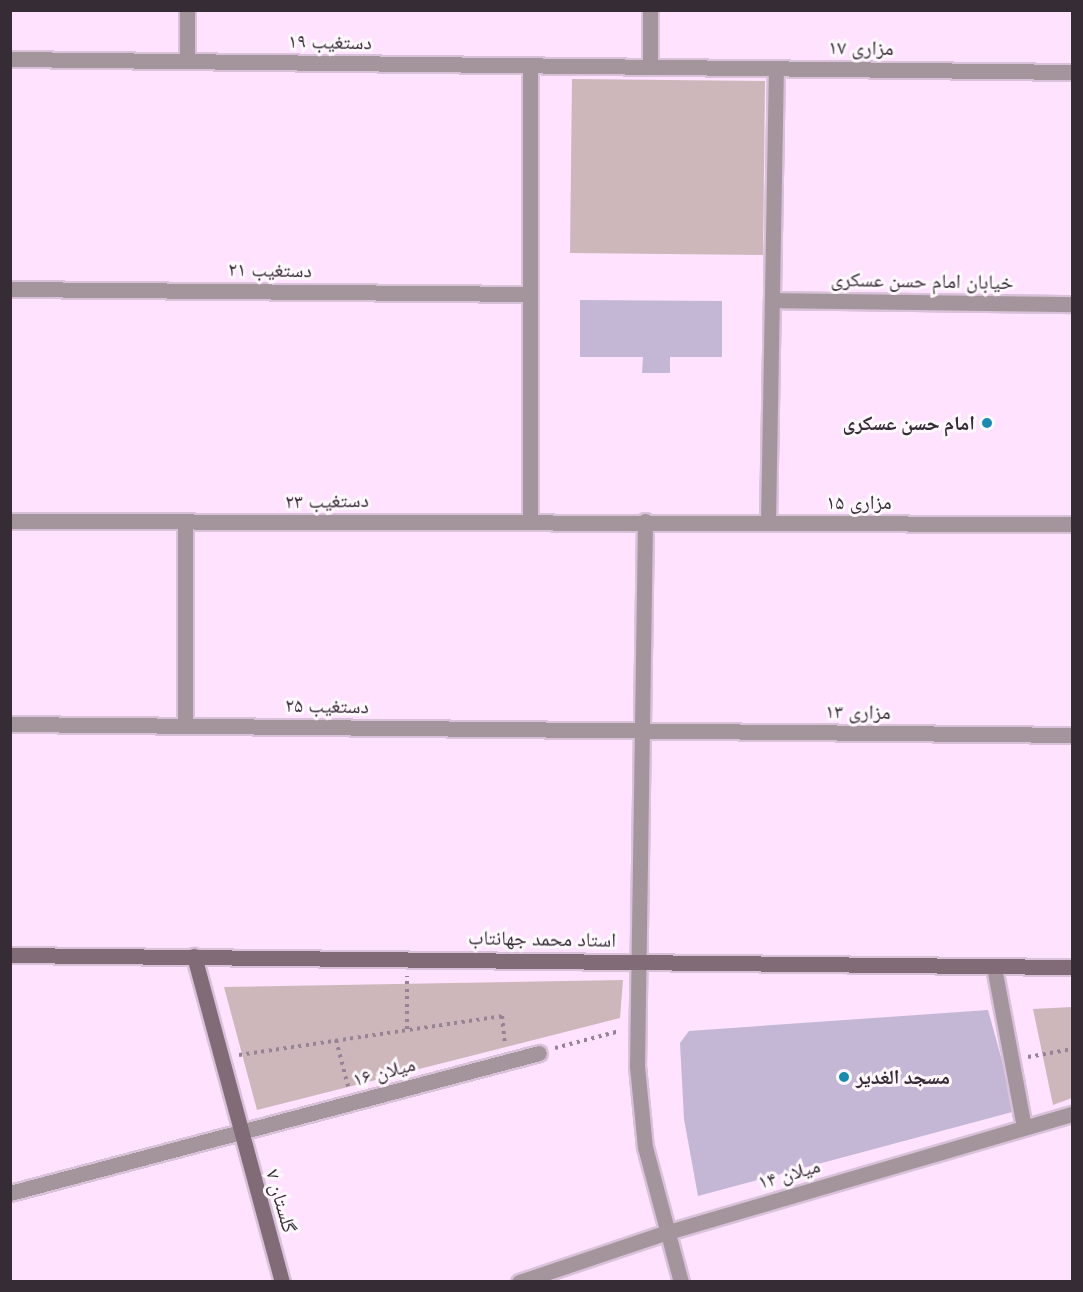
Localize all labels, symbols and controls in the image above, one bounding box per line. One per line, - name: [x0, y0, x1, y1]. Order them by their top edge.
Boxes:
- street label: دستغیب ۱۹: [288, 29, 372, 55]
- street label: مزاری ۱۷: [828, 35, 894, 61]
- street label: دستغیب ۲۱: [228, 257, 312, 283]
- street label: خیابان امام حسن عسکری: [830, 267, 1014, 295]
- place label: امام حسن عسکری: [842, 411, 975, 435]
- marker: امام حسن عسکری: [980, 416, 994, 430]
- street label: دستغیب ۲۳: [285, 488, 369, 514]
- street label: مزاری ۱۵: [826, 490, 892, 514]
- street label: دستغیب ۲۵: [285, 693, 369, 719]
- street label: مزاری ۱۳: [825, 699, 891, 725]
- street label: استاد محمد جهانتاب: [468, 926, 616, 952]
- street label: میلان ۱۶: [350, 1052, 418, 1092]
- place label: مسجد الغدیر: [856, 1065, 950, 1089]
- marker: مسجد الغدیر: [837, 1070, 851, 1084]
- street label: میلان ۱۴: [755, 1154, 823, 1194]
- street label: گلستان ۷: [261, 1167, 301, 1235]

